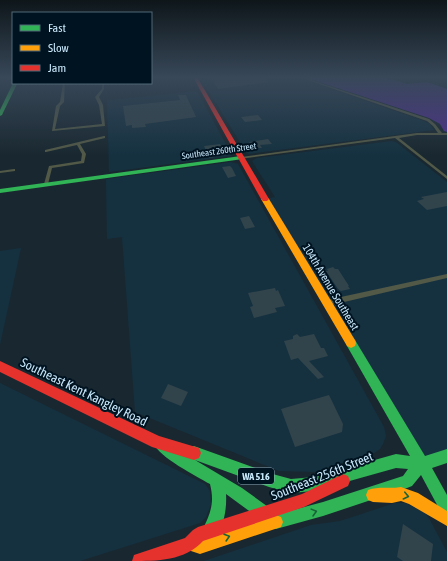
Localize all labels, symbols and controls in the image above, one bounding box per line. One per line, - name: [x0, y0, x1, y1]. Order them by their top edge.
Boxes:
- legend: [12, 12, 152, 84]
- text: Fast: [48, 21, 66, 35]
- text: Slow: [48, 41, 69, 55]
- text: Jam: [48, 61, 66, 75]
- street label: Southeast 260th Street: [181, 141, 257, 161]
- street label: 104th Avenue Southeast: [301, 242, 361, 332]
- street label: Southeast Kent Kangley Road: [18, 355, 150, 429]
- street label: Southeast 256th Street: [269, 449, 375, 503]
- road number: WA 516: [238, 468, 274, 484]
- one-way arrow: [402, 491, 409, 500]
- one-way arrow: [310, 508, 317, 517]
- one-way arrow: [224, 534, 231, 542]

